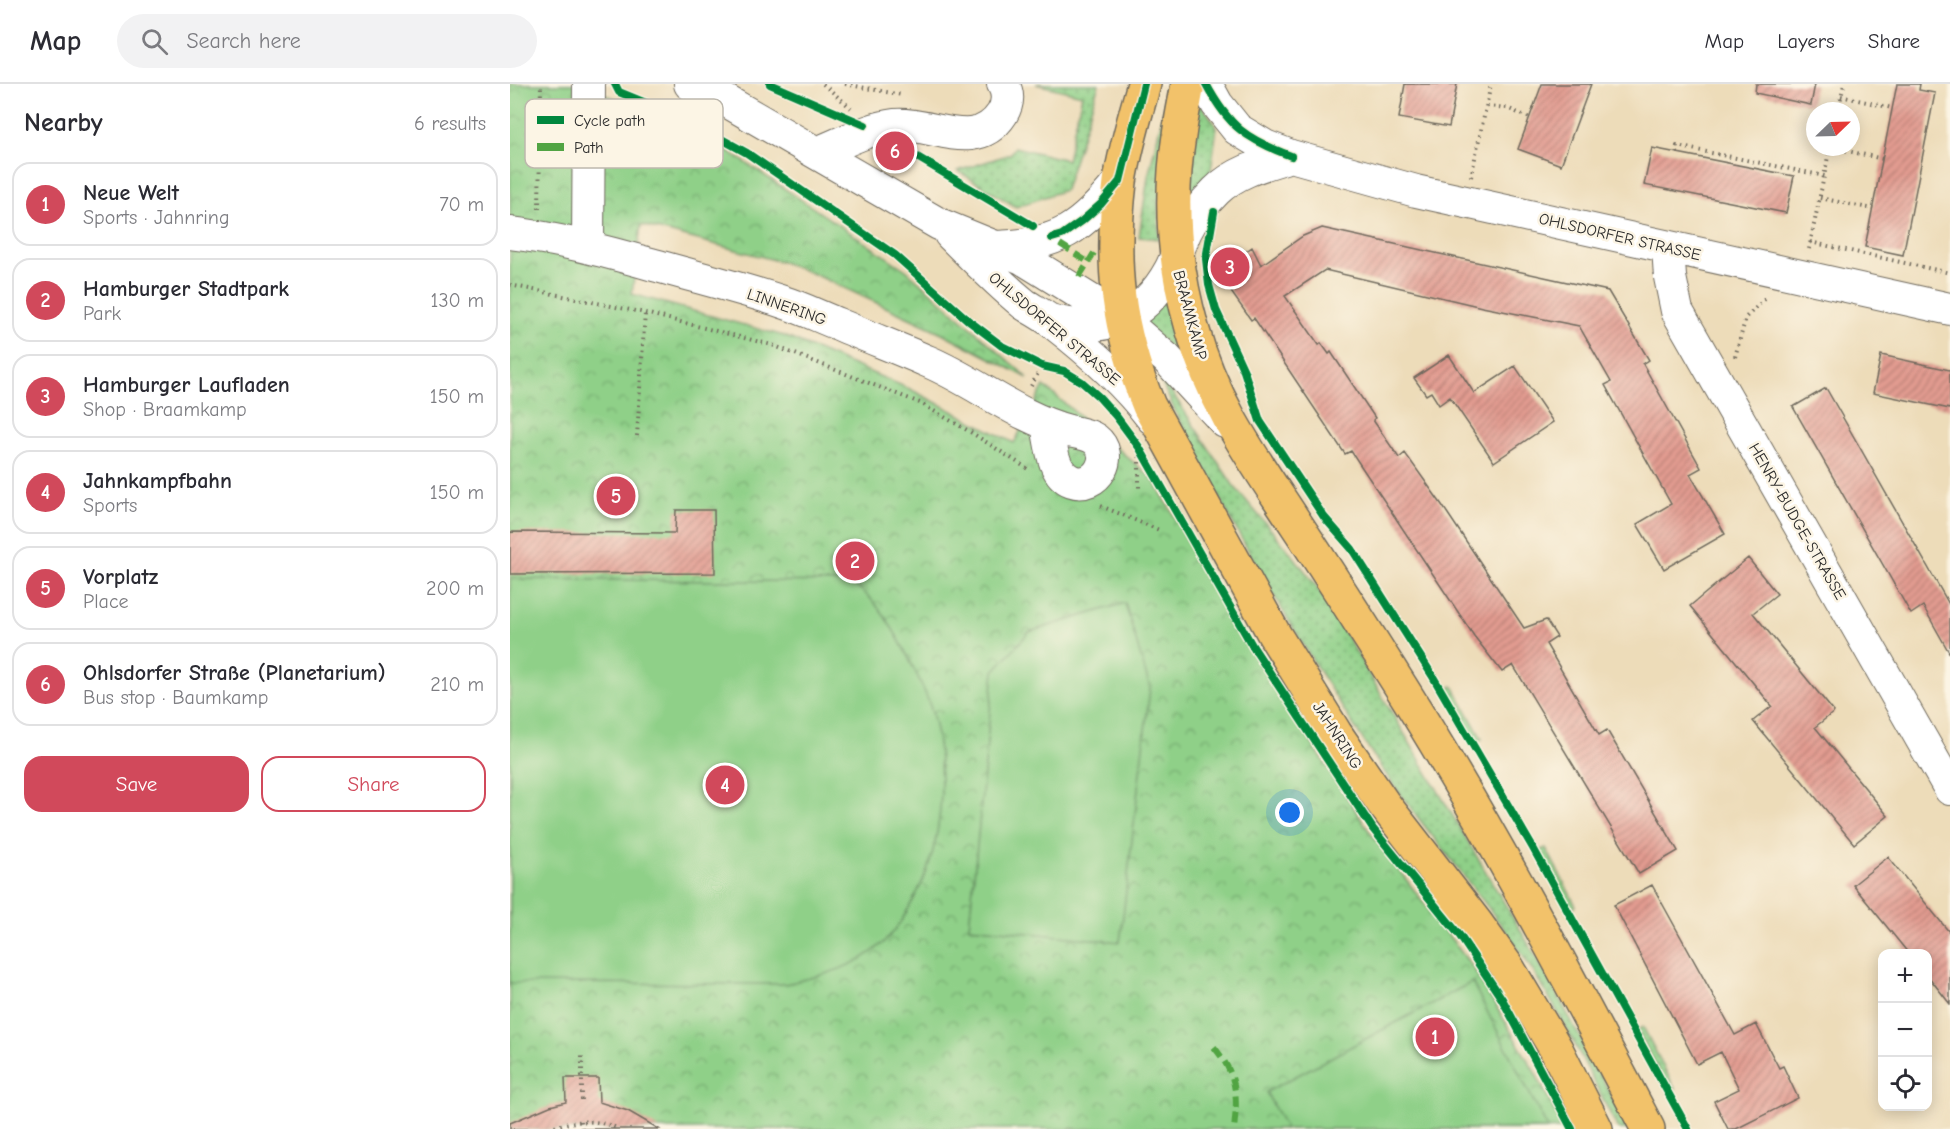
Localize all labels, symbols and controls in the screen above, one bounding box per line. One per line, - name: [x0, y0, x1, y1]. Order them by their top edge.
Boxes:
- search box: [117, 14, 537, 68]
- text: Map: [30, 25, 81, 57]
- icon: search: [138, 25, 171, 58]
- text: Search here: [186, 28, 301, 54]
- text: Map: [1705, 29, 1744, 53]
- text: Layers: [1777, 29, 1835, 53]
- text: Share: [1868, 29, 1920, 53]
- legend: [525, 99, 723, 168]
- north arrow: [1806, 102, 1860, 156]
- text: Nearby: [24, 108, 103, 138]
- text: 6 results: [414, 112, 486, 135]
- text: Cycle path: [574, 112, 645, 130]
- pin: 6: [876, 128, 914, 174]
- text: Path: [574, 139, 604, 157]
- text: Neue Welt: [83, 180, 179, 206]
- text: 1: [42, 193, 49, 216]
- text: 70 m: [439, 193, 484, 216]
- text: Sports · Jahnring: [83, 206, 229, 229]
- street label: OHLSDORFER STRASSE: [1537, 210, 1703, 264]
- pin: 3: [1210, 244, 1250, 290]
- street label: BRAAMKAMP: [1169, 268, 1211, 362]
- street label: OHLSDORFER STRASSE: [985, 269, 1124, 389]
- text: Hamburger Stadtpark: [83, 276, 289, 302]
- street label: LINNERING: [745, 285, 829, 329]
- text: 2: [41, 289, 50, 312]
- text: 130 m: [431, 289, 484, 312]
- text: Park: [83, 302, 121, 325]
- text: Hamburger Laufladen: [83, 372, 290, 398]
- text: 3: [41, 385, 50, 408]
- text: 150 m: [430, 385, 484, 408]
- text: Shop · Braamkamp: [83, 398, 247, 421]
- street label: HENRY-BUDGE-STRASSE: [1745, 440, 1850, 603]
- text: Jahnkampfbahn: [83, 468, 232, 494]
- pin: 5: [596, 474, 636, 518]
- text: 4: [41, 481, 50, 504]
- text: 150 m: [430, 481, 484, 504]
- text: Sports: [83, 494, 137, 517]
- pin: 2: [836, 538, 874, 584]
- text: Vorplatz: [83, 564, 158, 590]
- text: 5: [40, 577, 51, 600]
- text: 200 m: [426, 577, 484, 600]
- text: Place: [83, 590, 129, 613]
- text: Ohlsdorfer Straße (Planetarium): [83, 660, 386, 686]
- text: 6: [40, 673, 51, 696]
- text: 210 m: [430, 673, 484, 696]
- text: Bus stop · Baumkamp: [83, 686, 268, 709]
- street label: JAHNRING: [1309, 699, 1366, 773]
- button: Save: [24, 756, 249, 812]
- button: Share: [261, 756, 486, 812]
- pin: 4: [706, 762, 744, 808]
- your location: [1275, 798, 1304, 827]
- map controls: [1878, 949, 1932, 1111]
- button: +: [1878, 949, 1932, 1003]
- button: −: [1878, 1003, 1932, 1057]
- pin: 1: [1416, 1014, 1454, 1060]
- button: locate: [1878, 1057, 1932, 1111]

